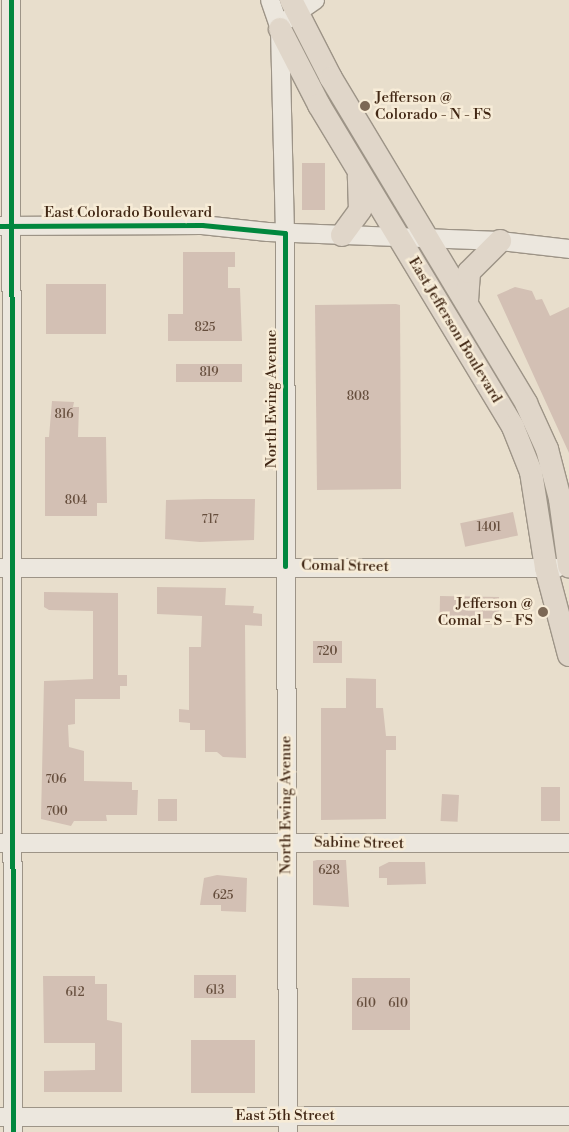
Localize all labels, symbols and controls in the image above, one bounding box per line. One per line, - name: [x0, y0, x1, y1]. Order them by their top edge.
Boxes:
- place label: Jefferson @ Colorado - N - FS: [375, 88, 491, 123]
- marker: Jefferson @ Colorado - N - FS: [359, 100, 371, 112]
- street label: East Colorado Boulevard: [44, 204, 212, 222]
- street label: East Jefferson Boulevard: [404, 254, 506, 406]
- house number: 825: [195, 321, 215, 335]
- street label: North Ewing Avenue: [263, 330, 281, 468]
- house number: 819: [199, 366, 219, 380]
- house number: 808: [347, 390, 369, 404]
- house number: 816: [54, 408, 74, 422]
- house number: 804: [65, 494, 87, 508]
- house number: 717: [201, 513, 219, 527]
- house number: 1401: [477, 521, 501, 535]
- street label: Comal Street: [301, 556, 389, 576]
- place label: Jefferson @ Comal - S - FS: [438, 594, 533, 629]
- marker: Jefferson @ Comal - S - FS: [537, 606, 549, 618]
- house number: 720: [317, 645, 337, 659]
- street label: North Ewing Avenue: [277, 736, 295, 874]
- house number: 706: [46, 773, 66, 787]
- house number: 700: [46, 805, 68, 819]
- street label: Sabine Street: [314, 833, 404, 853]
- house number: 628: [318, 864, 340, 878]
- house number: 625: [213, 889, 233, 903]
- house number: 613: [206, 984, 224, 998]
- house number: 612: [65, 986, 85, 1000]
- house number: 610: [356, 997, 376, 1011]
- house number: 610: [388, 997, 408, 1011]
- street label: East 5th Street: [235, 1107, 335, 1125]

